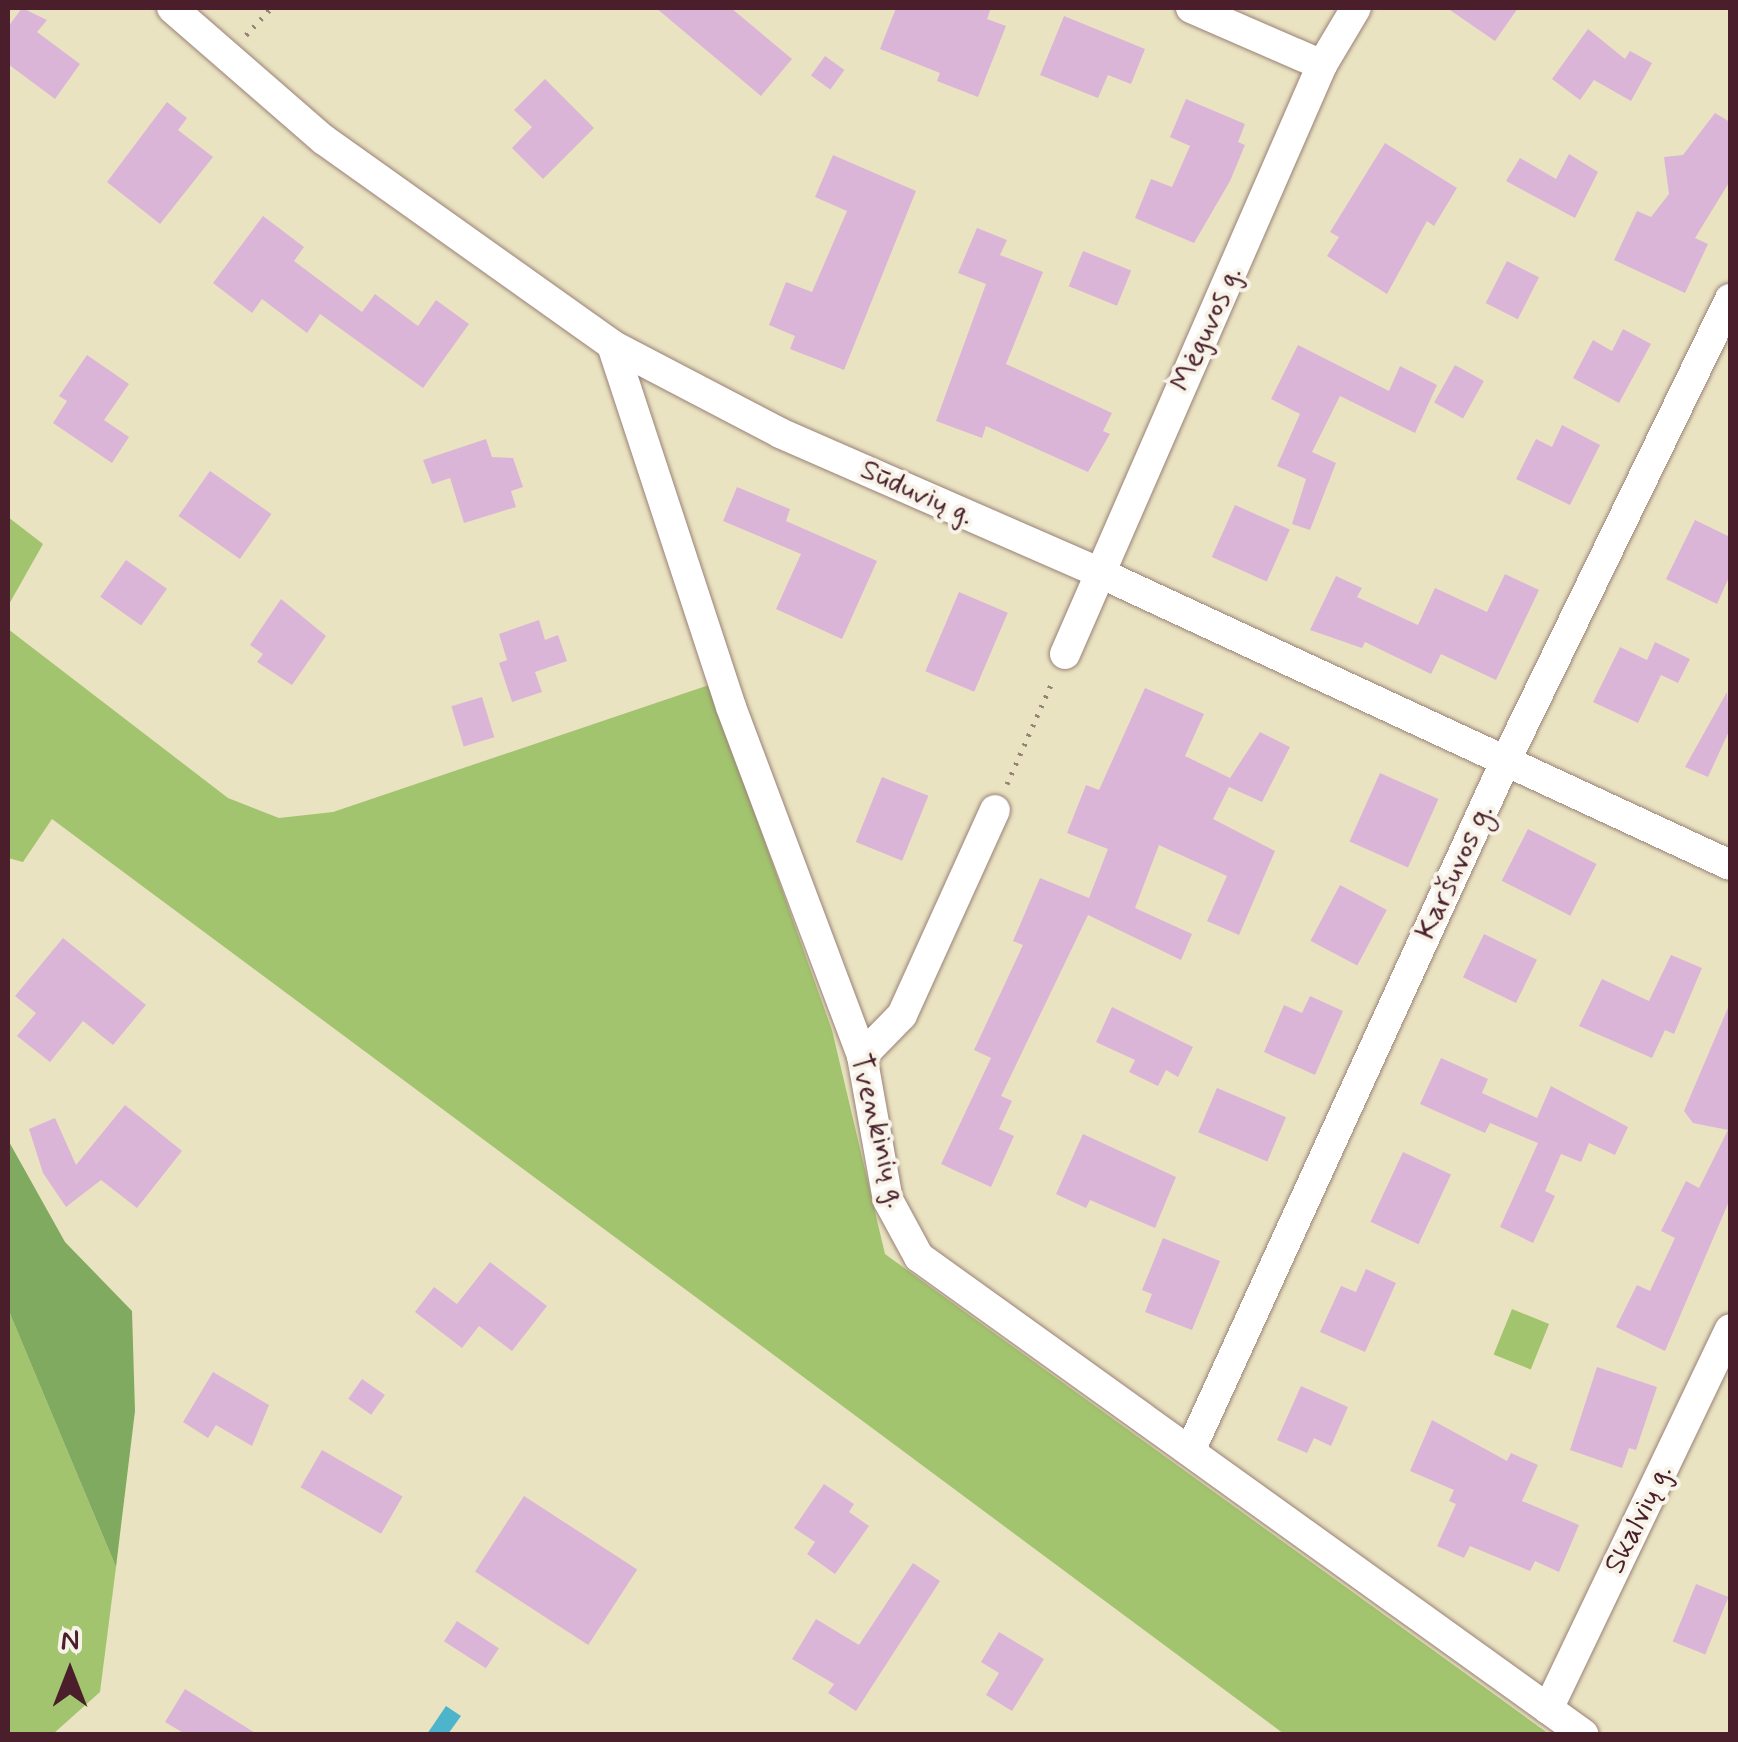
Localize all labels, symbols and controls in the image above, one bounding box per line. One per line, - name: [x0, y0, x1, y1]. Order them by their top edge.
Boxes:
- street label: Mėguvos g.: [1163, 261, 1251, 397]
- street label: Sūduvių g.: [855, 452, 979, 534]
- street label: Karšuvos g.: [1408, 800, 1502, 944]
- street label: Tvenkinių g.: [841, 1050, 915, 1212]
- street label: Skalvių g.: [1597, 1458, 1681, 1580]
- north arrow: [20, 1622, 120, 1722]
- text: N: [61, 1623, 79, 1660]

